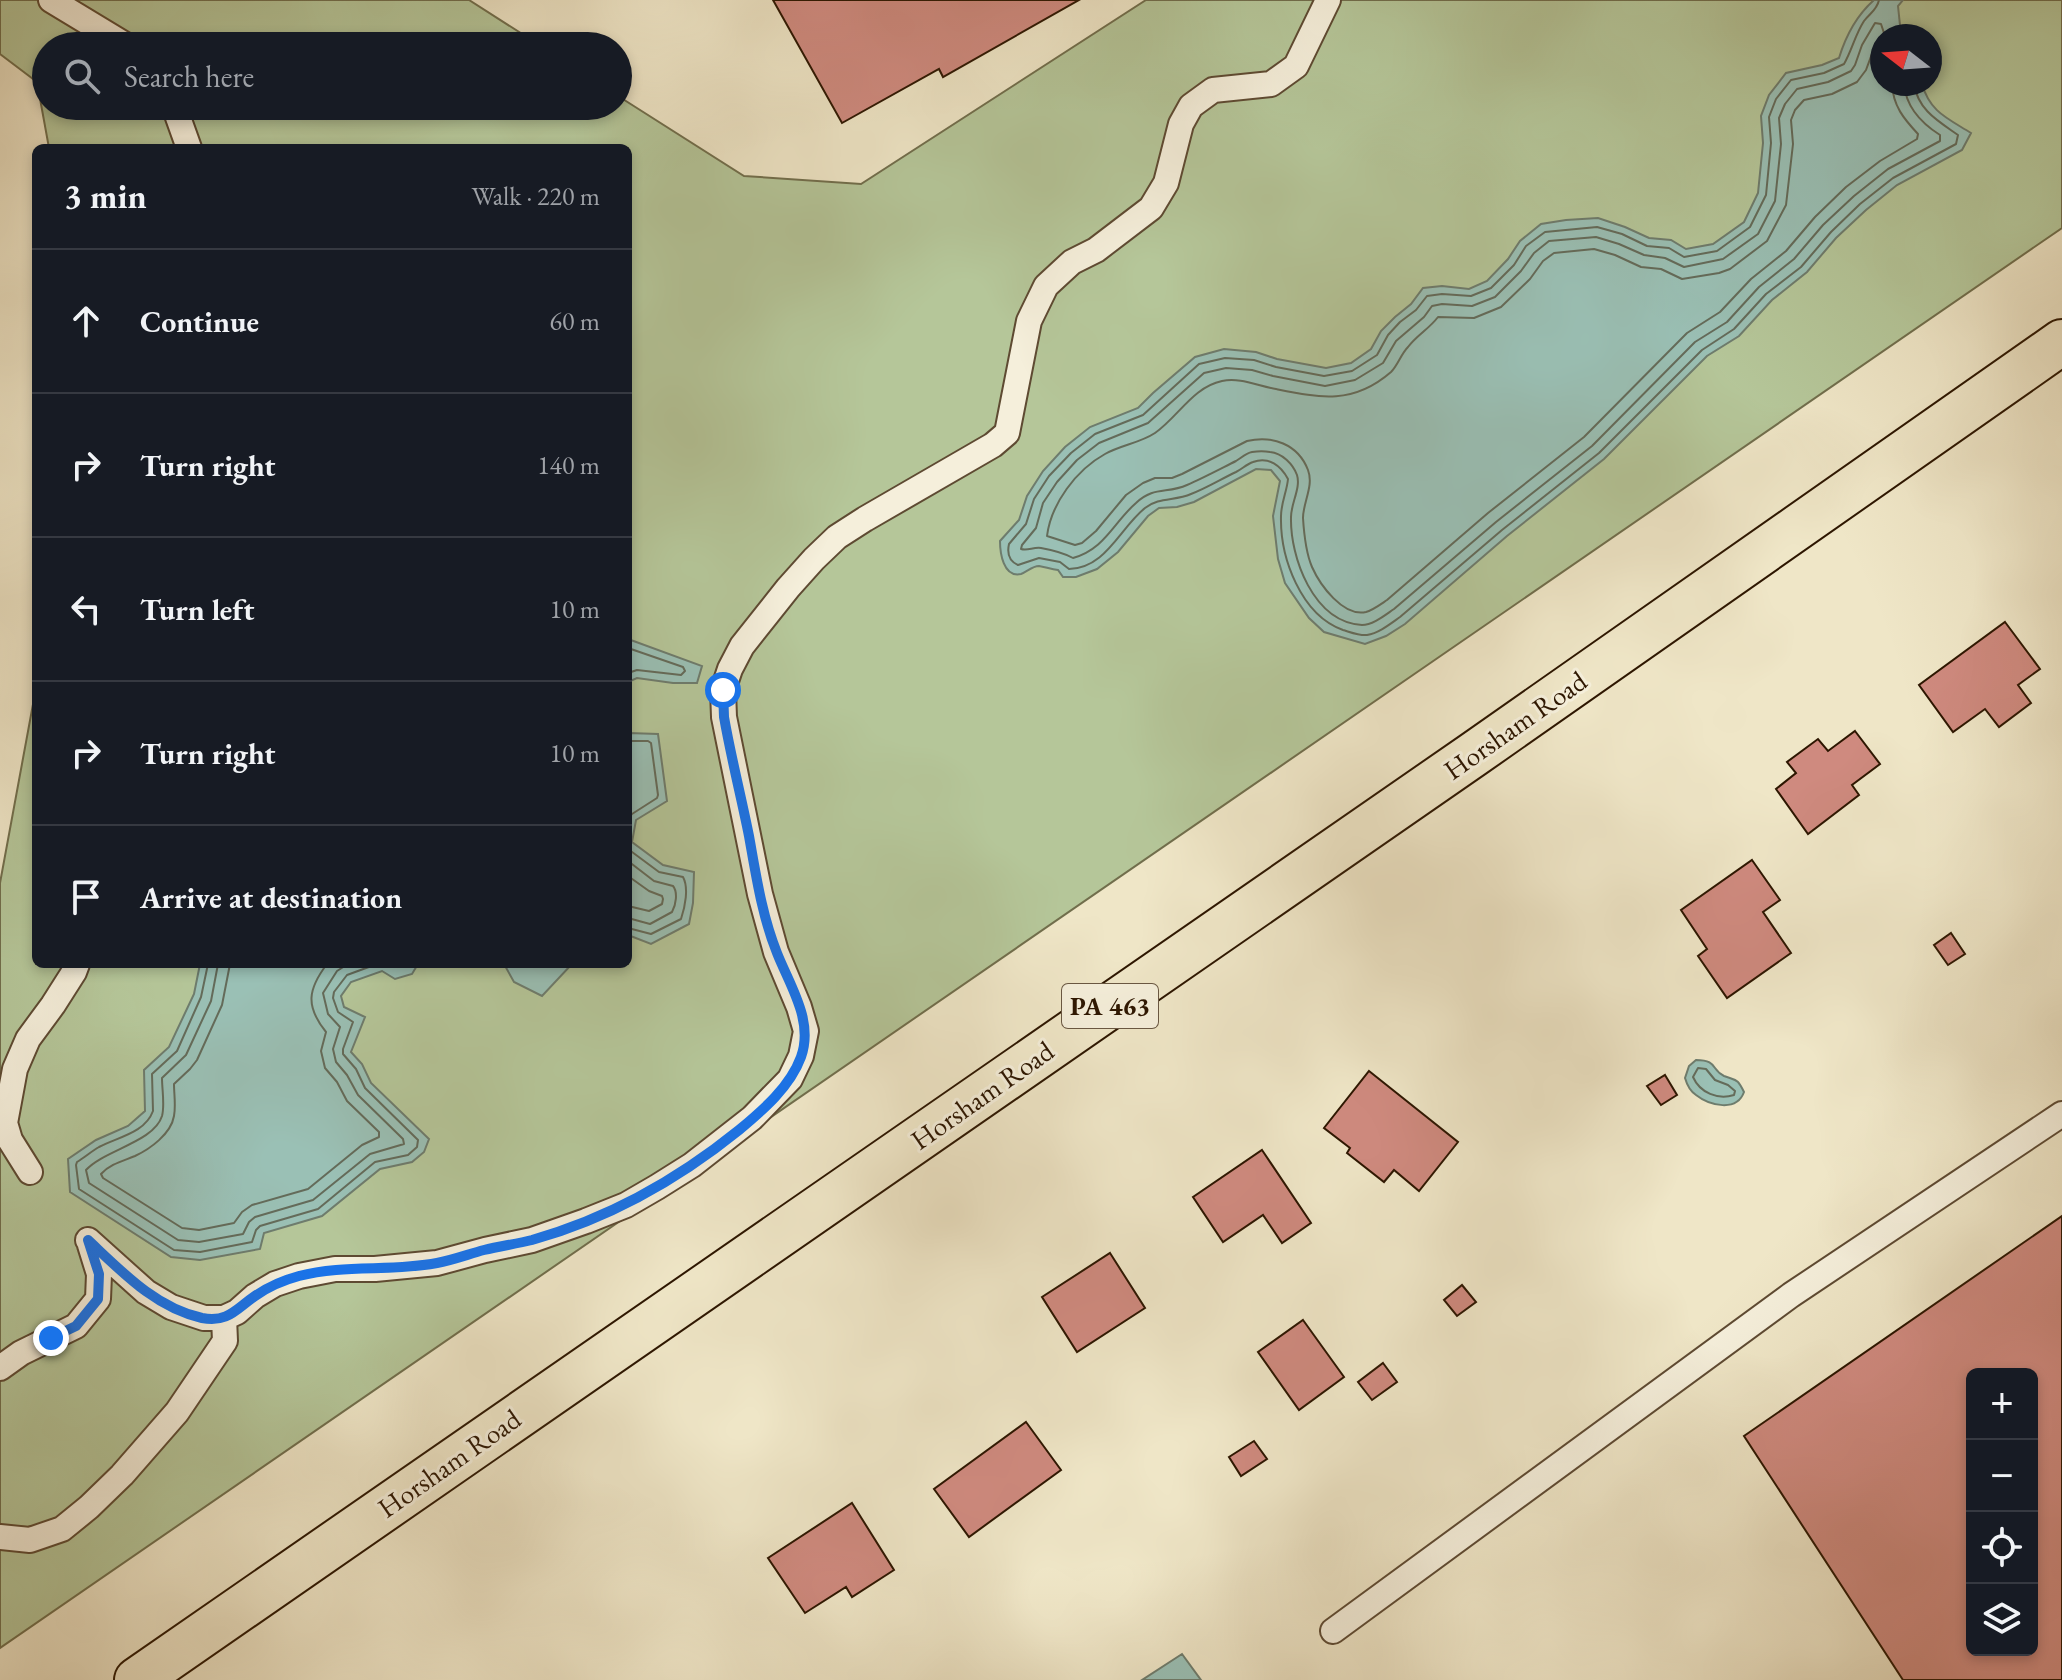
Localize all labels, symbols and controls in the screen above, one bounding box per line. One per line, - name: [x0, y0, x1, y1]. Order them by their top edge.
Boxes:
- north arrow: [1870, 24, 1942, 96]
- search box: [32, 32, 632, 120]
- icon: search: [60, 54, 104, 98]
- text: Search here: [124, 57, 254, 96]
- text: 3 min: [64, 174, 147, 218]
- text: Walk · 220 m: [472, 179, 600, 213]
- icon: ahead: [64, 299, 108, 343]
- text: Continue: [140, 302, 259, 341]
- text: 60 m: [550, 304, 600, 338]
- icon: right: [64, 443, 108, 487]
- text: Turn right: [140, 446, 276, 485]
- text: 140 m: [537, 448, 600, 482]
- icon: left: [64, 587, 108, 631]
- text: Turn left: [140, 590, 254, 629]
- text: 10 m: [550, 592, 600, 626]
- street label: Horsham Road: [1436, 662, 1594, 788]
- route start: [705, 672, 741, 708]
- icon: right: [64, 731, 108, 775]
- text: Turn right: [140, 734, 276, 773]
- text: 10 m: [550, 736, 600, 770]
- icon: arrive: [64, 875, 108, 919]
- text: Arrive at destination: [140, 878, 402, 917]
- road number: PA 463: [1062, 984, 1158, 1028]
- street label: Horsham Road: [903, 1032, 1061, 1158]
- route end: [33, 1320, 69, 1356]
- map controls: [1966, 1368, 2038, 1656]
- button: +: [1966, 1368, 2038, 1440]
- street label: Horsham Road: [370, 1400, 528, 1526]
- button: −: [1966, 1440, 2038, 1512]
- button: locate: [1966, 1512, 2038, 1584]
- button: layers: [1966, 1584, 2038, 1656]

